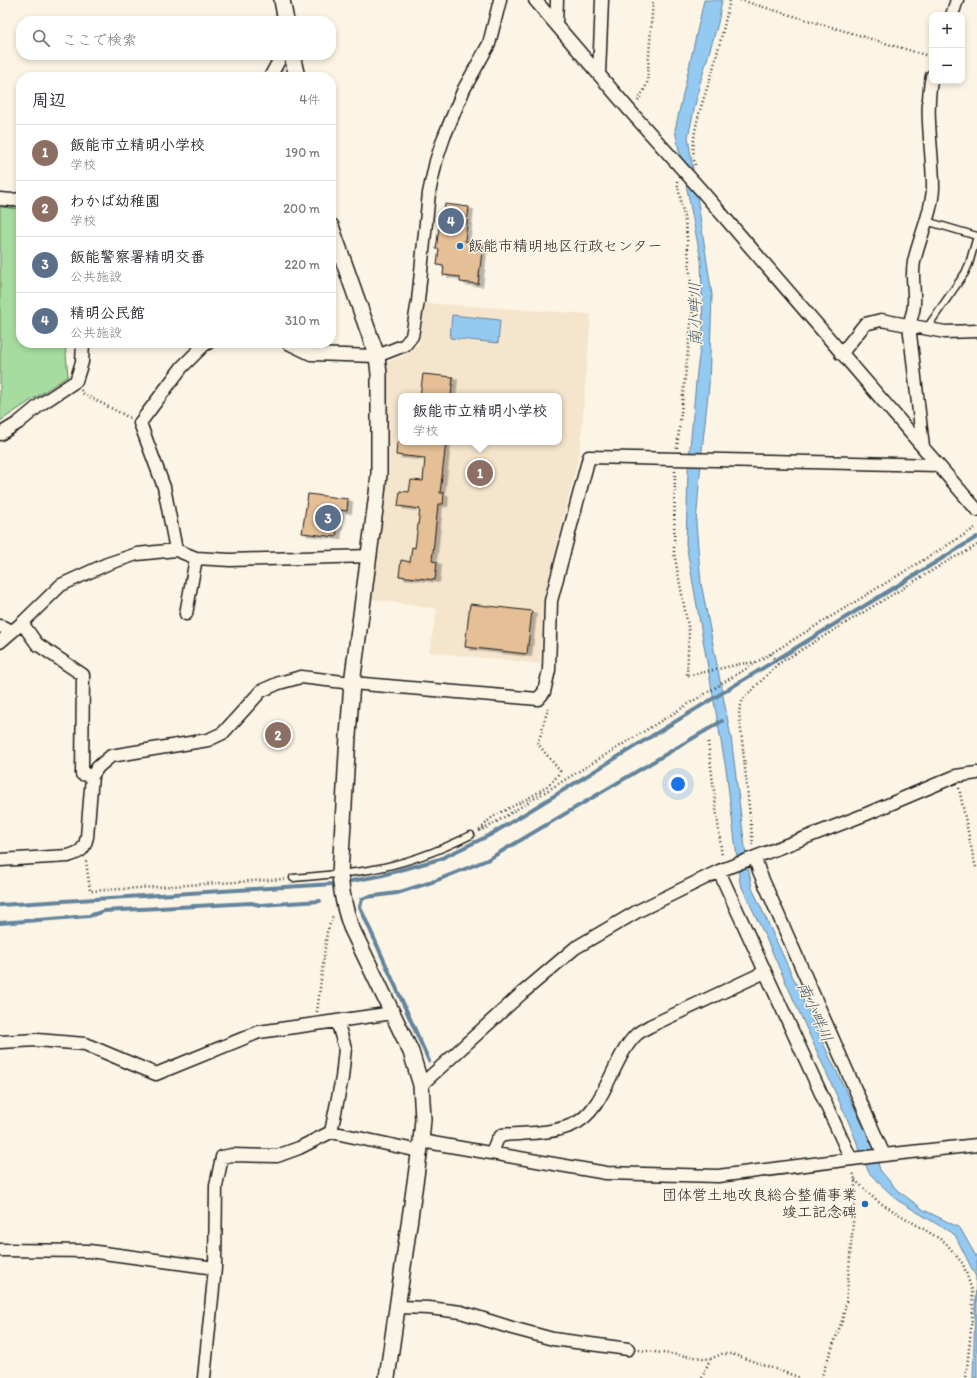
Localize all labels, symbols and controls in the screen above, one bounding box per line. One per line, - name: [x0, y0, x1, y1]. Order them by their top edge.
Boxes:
- map controls: [929, 12, 965, 84]
- button: +: [929, 12, 965, 48]
- search box: [16, 16, 336, 60]
- icon: search: [30, 27, 52, 49]
- text: ここで検索: [62, 31, 137, 49]
- button: −: [929, 48, 965, 84]
- text: 周辺: [32, 90, 66, 110]
- text: 4件: [299, 92, 320, 107]
- text: 飯能市立精明小学校: [70, 136, 205, 154]
- text: 1: [42, 145, 48, 160]
- text: 190 m: [285, 145, 320, 160]
- text: 学校: [70, 157, 96, 172]
- text: わかば幼稚園: [70, 192, 160, 210]
- text: 2: [42, 201, 48, 216]
- text: 200 m: [283, 201, 320, 216]
- pin: 4: [438, 206, 464, 236]
- text: 学校: [70, 213, 96, 228]
- place label: 飯能市精明地区行政センター: [468, 237, 662, 255]
- marker: 飯能市精明地区行政センター: [455, 241, 465, 251]
- text: 飯能警察署精明交番: [70, 248, 205, 266]
- text: 3: [41, 257, 49, 272]
- text: 220 m: [284, 257, 320, 272]
- text: 公共施設: [70, 269, 122, 284]
- water label: 南小畔川: [685, 282, 705, 346]
- text: 精明公民館: [70, 304, 145, 322]
- text: 4: [41, 313, 49, 328]
- text: 310 m: [285, 313, 320, 328]
- text: 公共施設: [70, 325, 122, 340]
- popup: [398, 393, 562, 445]
- text: 飯能市立精明小学校: [412, 402, 548, 420]
- text: 学校: [412, 423, 439, 438]
- pin: 1: [467, 458, 493, 488]
- pin: 3: [315, 503, 341, 533]
- pin: 2: [265, 720, 291, 750]
- your location: [668, 774, 688, 794]
- water label: 南小畔川: [793, 979, 837, 1045]
- place label: 団体営土地改良総合整備事業 竣工記念碑: [662, 1186, 857, 1221]
- marker: 団体営土地改良総合整備事業 竣工記念碑: [860, 1199, 870, 1209]

